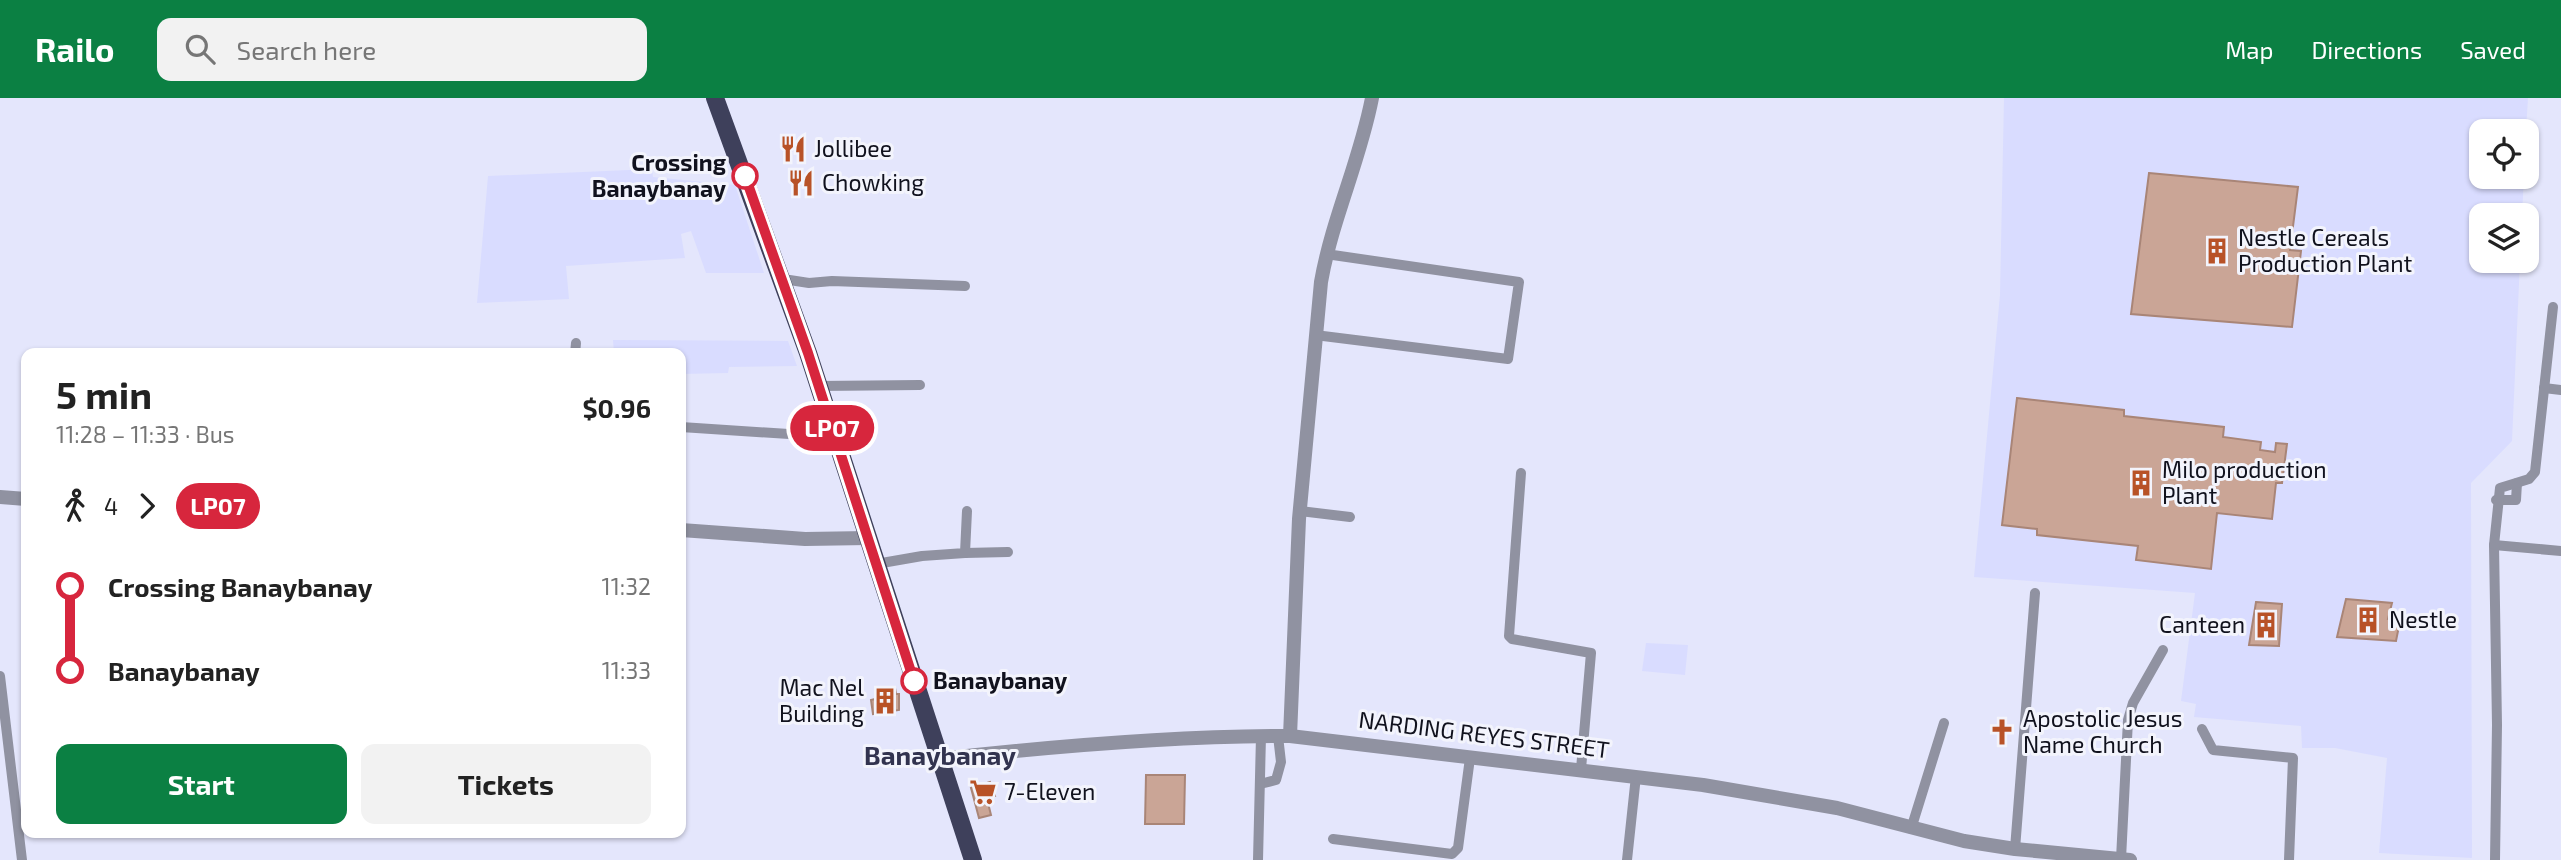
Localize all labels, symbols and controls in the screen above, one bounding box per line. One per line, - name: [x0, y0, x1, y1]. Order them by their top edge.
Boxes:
- search box: [157, 18, 647, 81]
- text: Railo: [35, 29, 115, 69]
- icon: search: [181, 30, 219, 68]
- text: Search here: [237, 34, 376, 65]
- text: Map: [2225, 35, 2273, 64]
- text: Directions: [2311, 35, 2422, 64]
- text: Saved: [2460, 35, 2526, 64]
- map controls: [2469, 119, 2539, 273]
- button: locate: [2469, 119, 2539, 189]
- restaurant icon: Jollibee: [778, 134, 808, 164]
- place label: Jollibee: [814, 134, 892, 162]
- place label: Crossing Banaybanay: [592, 148, 727, 202]
- marker: Crossing Banaybanay: [732, 163, 758, 189]
- restaurant icon: Chowking: [786, 168, 816, 198]
- place label: Chowking: [822, 168, 924, 196]
- button: layers: [2469, 203, 2539, 273]
- place label: Nestle Cereals Production Plant: [2238, 223, 2413, 277]
- building icon: Nestle Cereals Production Plant: [2202, 236, 2232, 266]
- text: 5 min: [56, 371, 152, 417]
- text: $0.96: [582, 392, 651, 423]
- line badge: LP07: [783, 405, 881, 451]
- text: LP07: [804, 413, 860, 442]
- text: 11:28 – 11:33 · Bus: [56, 420, 235, 448]
- place label: Milo production Plant: [2162, 455, 2327, 509]
- building icon: Milo production Plant: [2126, 468, 2156, 498]
- icon: walk: [56, 487, 94, 525]
- icon: forward: [128, 487, 166, 525]
- text: LP07: [190, 491, 246, 520]
- text: 4: [104, 492, 118, 520]
- text: Crossing Banaybanay: [108, 571, 373, 602]
- text: 11:32: [602, 572, 651, 600]
- building icon: Nestle: [2353, 605, 2383, 635]
- place label: Nestle: [2389, 605, 2457, 633]
- place label: Canteen: [2159, 610, 2245, 638]
- building icon: Canteen: [2251, 610, 2281, 640]
- text: Banaybanay: [108, 655, 260, 686]
- text: 11:33: [602, 656, 651, 684]
- place label: Banaybanay: [933, 666, 1067, 694]
- marker: Banaybanay: [901, 668, 927, 694]
- place label: Mac Nel Building: [779, 673, 864, 727]
- building icon: Mac Nel Building: [870, 686, 900, 716]
- place label: Apostolic Jesus Name Church: [2023, 704, 2182, 758]
- street label: NARDING REYES STREET: [1357, 705, 1611, 763]
- church icon: Apostolic Jesus Name Church: [1987, 717, 2017, 747]
- district label: Banaybanay: [864, 739, 1016, 771]
- button: Start: [56, 744, 347, 824]
- button: Tickets: [361, 744, 651, 824]
- supermarket icon: 7-Eleven: [968, 777, 998, 807]
- place label: 7-Eleven: [1004, 777, 1095, 805]

